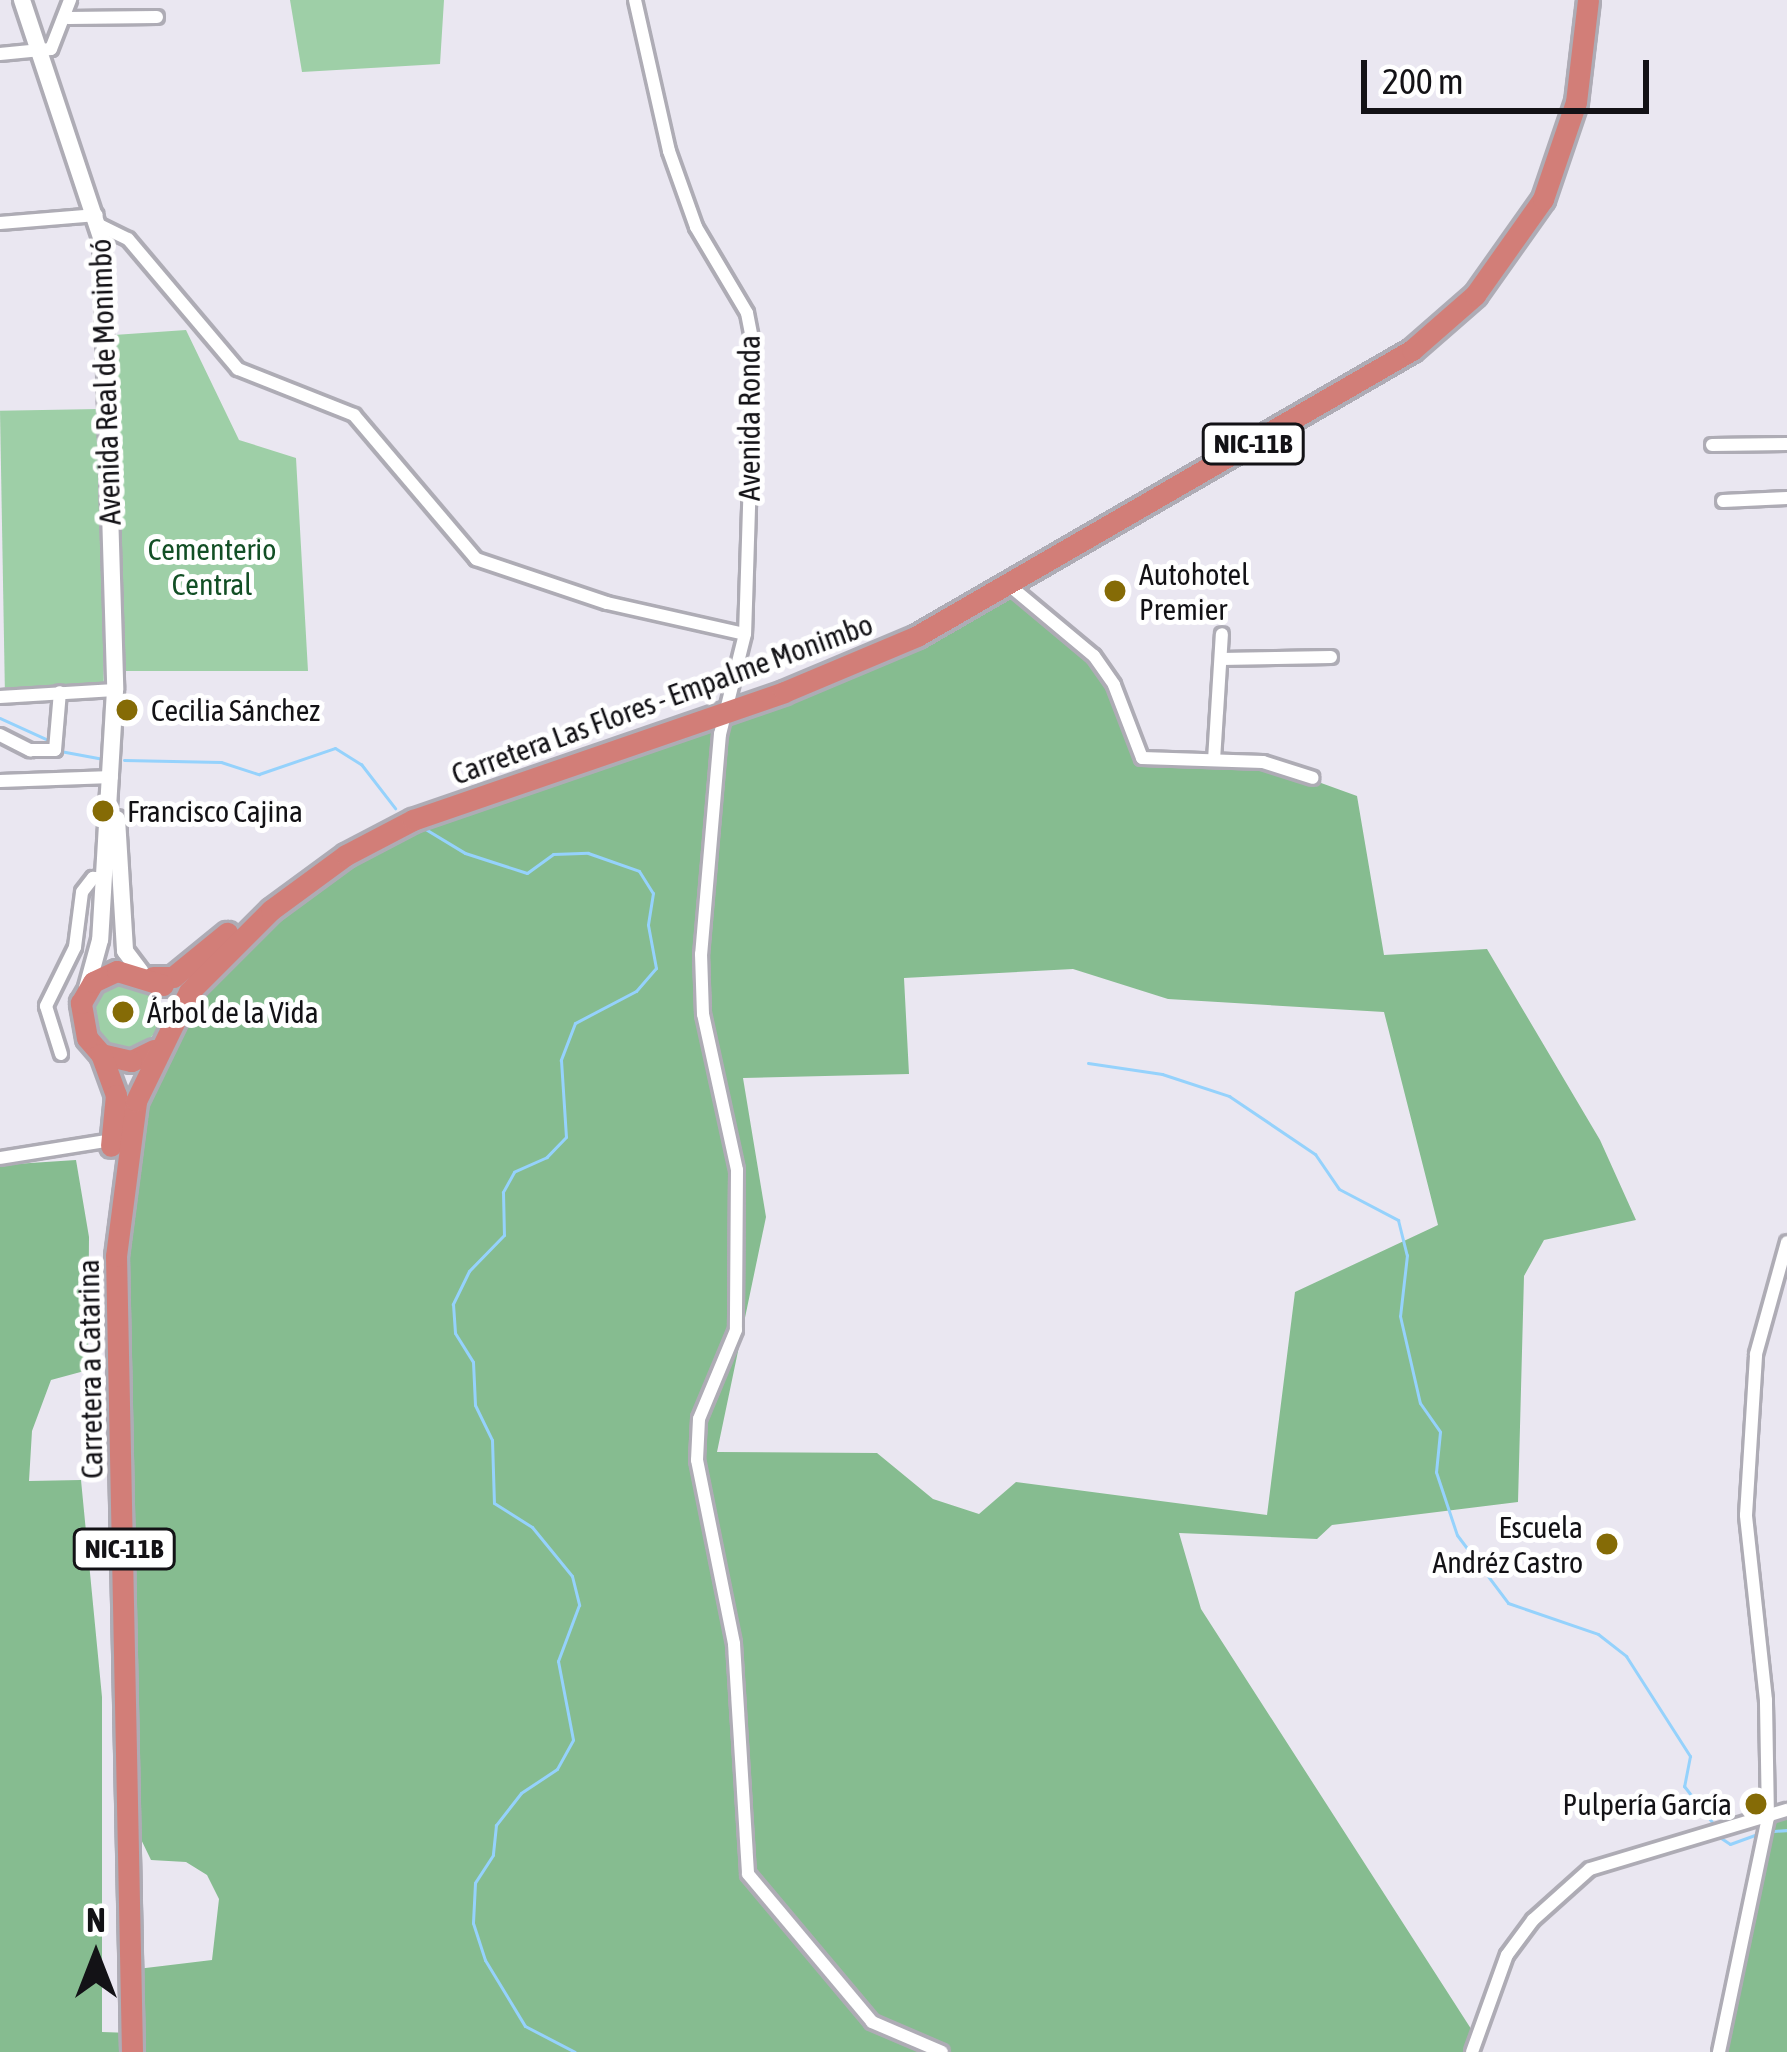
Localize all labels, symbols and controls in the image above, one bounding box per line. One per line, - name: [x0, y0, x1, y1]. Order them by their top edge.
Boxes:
- scale bar: [1367, 36, 1655, 110]
- text: 200 m: [1382, 60, 1464, 102]
- street label: Avenida Real de Monimbó: [82, 238, 128, 526]
- street label: Avenida Ronda: [731, 335, 767, 501]
- road number: NIC-11B: [1199, 423, 1307, 465]
- park label: Cementerio Central: [148, 531, 276, 602]
- place label: Autohotel Premier: [1139, 556, 1249, 626]
- marker: Autohotel Premier: [1102, 578, 1128, 604]
- street label: Carretera Las Flores - Empalme Monimbo: [447, 606, 877, 792]
- place label: Cecilia Sánchez: [151, 692, 320, 728]
- marker: Cecilia Sánchez: [114, 697, 140, 723]
- place label: Francisco Cajina: [127, 793, 303, 829]
- marker: Francisco Cajina: [90, 798, 116, 824]
- place label: Árbol de la Vida: [147, 994, 319, 1030]
- marker: Árbol de la Vida: [110, 999, 136, 1025]
- street label: Carretera a Catarina: [70, 1259, 110, 1479]
- place label: Escuela Andréz Castro: [1433, 1509, 1583, 1580]
- road number: NIC-11B: [70, 1528, 178, 1570]
- marker: Escuela Andréz Castro: [1594, 1531, 1620, 1557]
- place label: Pulpería García: [1563, 1786, 1732, 1822]
- marker: Pulpería García: [1743, 1791, 1769, 1817]
- north arrow: [36, 1896, 156, 2016]
- text: N: [86, 1901, 106, 1939]

